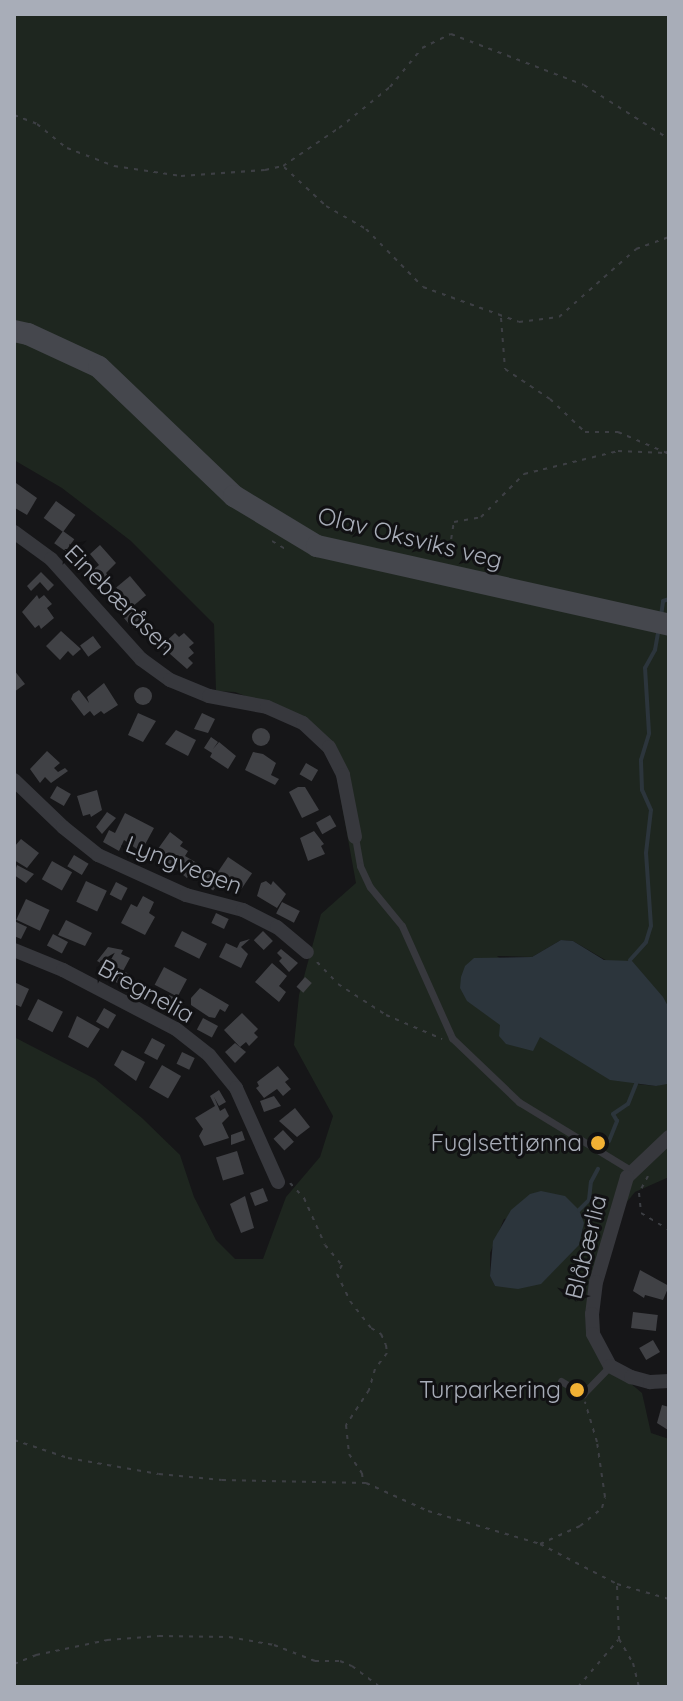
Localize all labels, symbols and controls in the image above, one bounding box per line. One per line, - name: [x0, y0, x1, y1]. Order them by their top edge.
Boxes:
- street label: Olav Oksviks veg: [315, 501, 505, 575]
- street label: Einebæråsen: [59, 539, 181, 661]
- street label: Lyngvegen: [122, 830, 246, 900]
- street label: Bregnelia: [93, 953, 199, 1029]
- place label: Fuglsettjønna: [431, 1129, 582, 1157]
- marker: Fuglsettjønna: [589, 1134, 607, 1152]
- street label: Blåbærlia: [559, 1192, 613, 1302]
- place label: Turparkering: [419, 1376, 561, 1404]
- marker: Turparkering: [568, 1381, 586, 1399]

